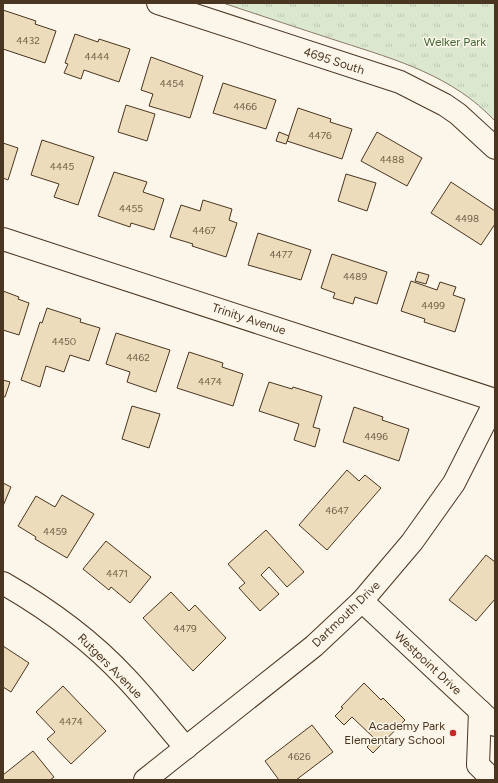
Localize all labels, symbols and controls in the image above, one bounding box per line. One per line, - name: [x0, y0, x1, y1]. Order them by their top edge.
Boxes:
- house number: 4432: [16, 34, 40, 47]
- park label: Welker Park: [424, 35, 486, 49]
- street label: 4695 South: [302, 45, 366, 78]
- house number: 4444: [85, 50, 109, 63]
- house number: 4454: [160, 77, 184, 90]
- house number: 4466: [233, 100, 257, 113]
- house number: 4476: [308, 129, 332, 142]
- house number: 4488: [380, 153, 404, 166]
- house number: 4445: [50, 160, 74, 173]
- house number: 4455: [119, 202, 143, 215]
- house number: 4498: [455, 212, 479, 225]
- house number: 4467: [192, 224, 216, 237]
- house number: 4477: [269, 248, 293, 261]
- house number: 4489: [343, 270, 367, 283]
- house number: 4499: [421, 299, 445, 312]
- street label: Trinity Avenue: [210, 300, 288, 338]
- house number: 4450: [52, 335, 76, 348]
- house number: 4462: [126, 351, 150, 364]
- house number: 4474: [198, 375, 222, 388]
- house number: 4496: [364, 430, 388, 443]
- house number: 4647: [325, 504, 349, 517]
- house number: 4459: [43, 525, 67, 538]
- house number: 4471: [106, 567, 128, 580]
- street label: Dartmouth Drive: [309, 578, 383, 650]
- house number: 4479: [173, 622, 197, 635]
- street label: Westpoint Drive: [392, 628, 465, 698]
- street label: Rutgers Avenue: [75, 631, 145, 701]
- house number: 4474: [59, 715, 83, 728]
- place label: Academy Park Elementary School: [344, 719, 445, 747]
- marker: Academy Park Elementary School: [448, 728, 458, 738]
- house number: 4626: [287, 750, 311, 763]

